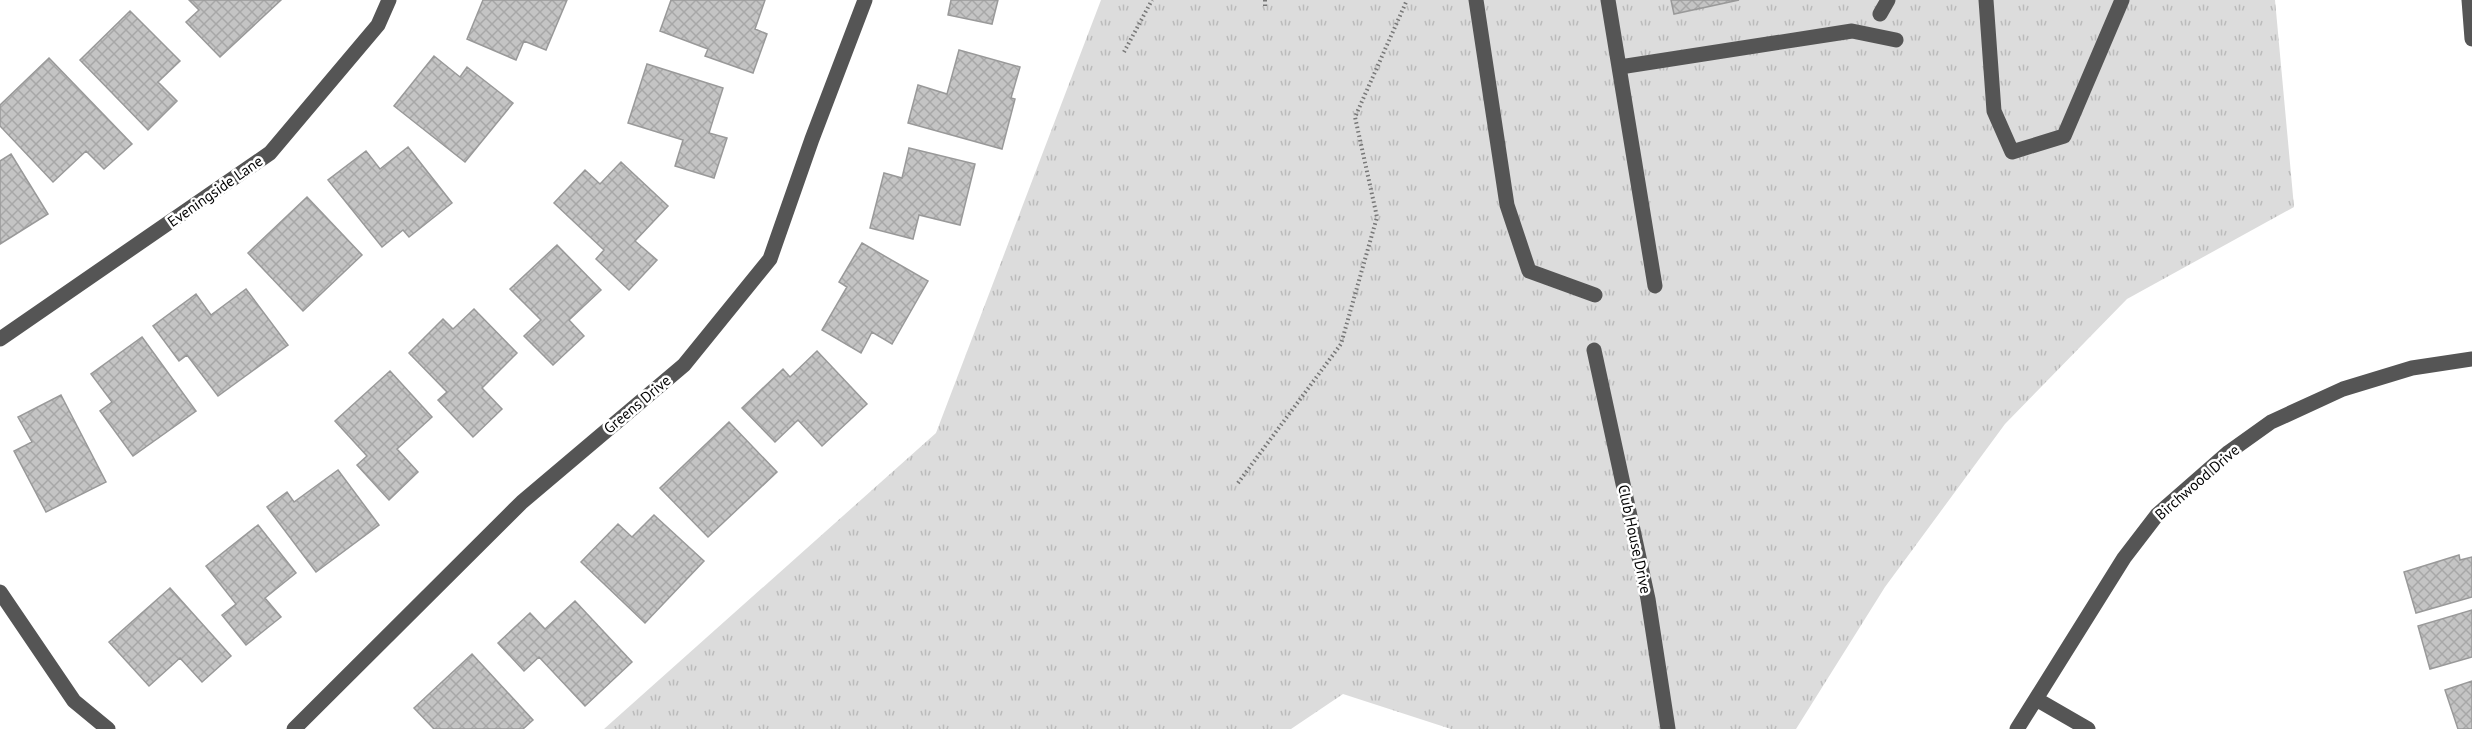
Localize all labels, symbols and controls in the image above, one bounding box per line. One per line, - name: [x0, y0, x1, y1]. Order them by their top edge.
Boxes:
- street label: Eveningside Lane: [164, 151, 266, 231]
- street label: Greens Drive: [600, 371, 674, 437]
- street label: Birchwood Drive: [2151, 440, 2243, 524]
- street label: Club House Drive: [1614, 483, 1656, 595]

